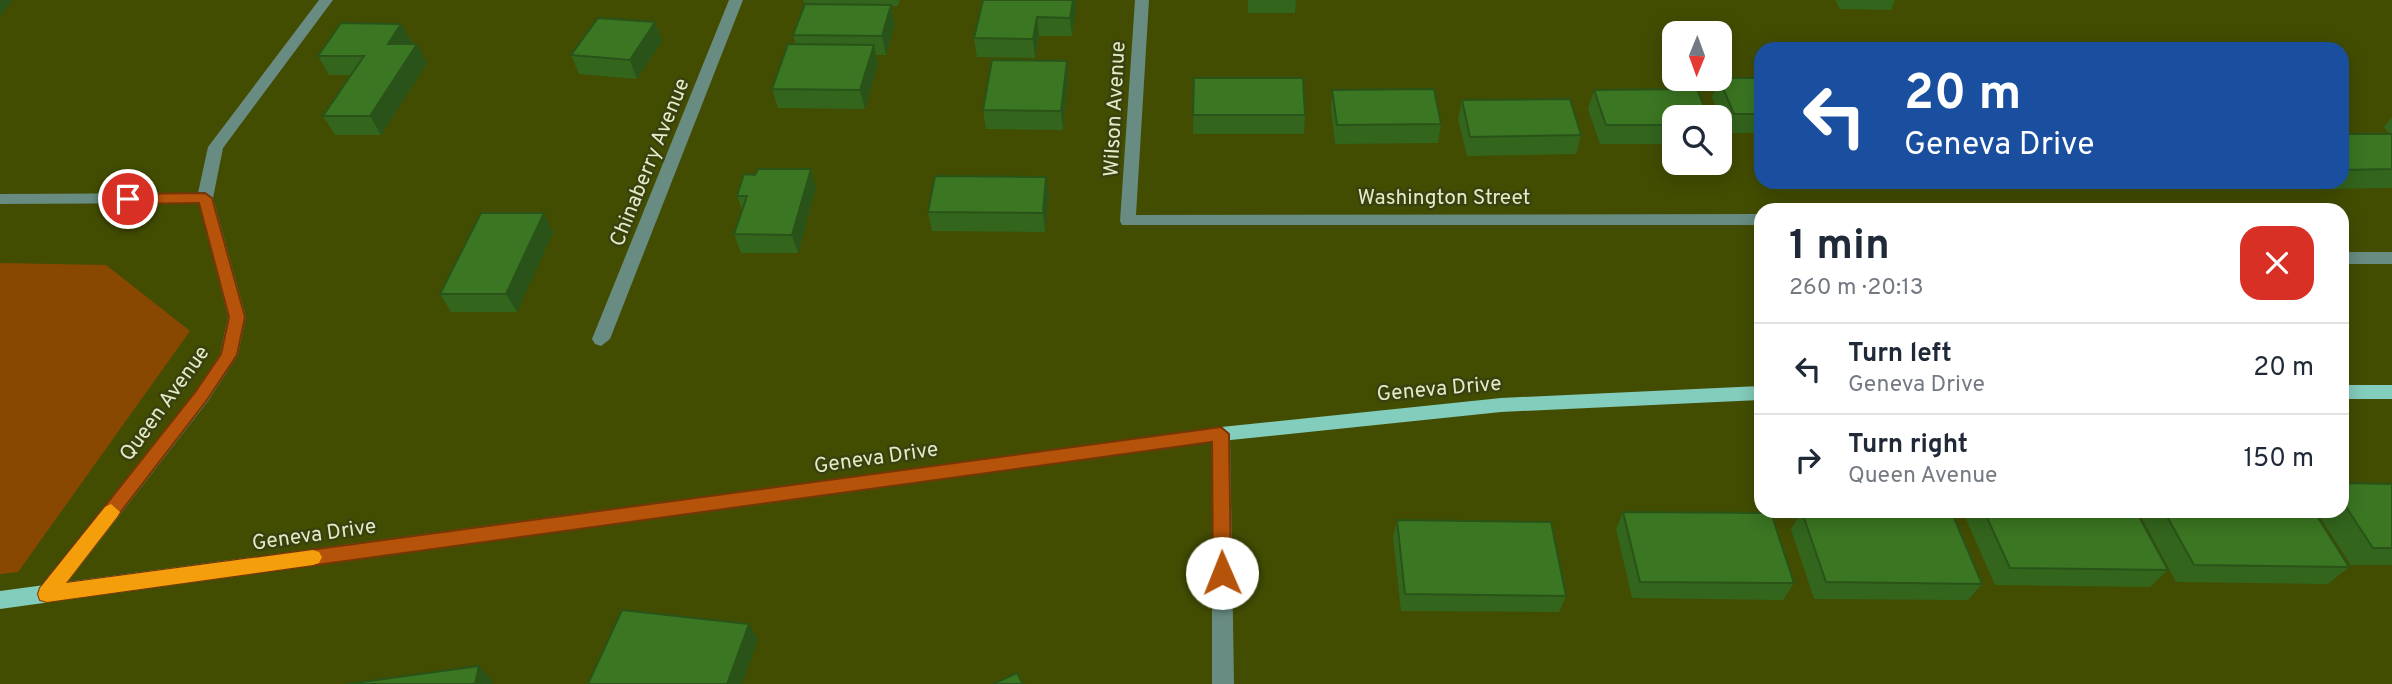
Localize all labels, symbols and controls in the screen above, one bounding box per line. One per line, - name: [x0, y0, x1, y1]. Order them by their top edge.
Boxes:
- north arrow: [1662, 21, 1732, 91]
- map controls: [1662, 21, 1732, 175]
- street label: Wilson Avenue: [1098, 41, 1133, 178]
- text: 20 m: [1904, 65, 2021, 127]
- icon: left: [1789, 70, 1880, 161]
- street label: Chinaberry Avenue: [604, 74, 696, 251]
- button: search: [1662, 105, 1732, 175]
- text: Geneva Drive: [1904, 126, 2095, 166]
- pin: [98, 169, 158, 229]
- icon: arrive: [109, 180, 147, 218]
- street label: Washington Street: [1357, 185, 1531, 212]
- text: 1 min: [1789, 221, 1890, 274]
- button: close: [2240, 226, 2314, 300]
- text: 260 m · 20:13: [1789, 274, 1924, 303]
- text: Turn left: [1848, 338, 1952, 371]
- street label: Queen Avenue: [114, 341, 216, 467]
- icon: left: [1789, 350, 1827, 388]
- text: 20 m: [2253, 352, 2314, 385]
- street label: Geneva Drive: [1376, 371, 1503, 408]
- text: Geneva Drive: [1848, 371, 1985, 400]
- text: Turn right: [1848, 429, 1968, 462]
- street label: Geneva Drive: [812, 436, 940, 481]
- icon: right: [1789, 441, 1827, 479]
- text: 150 m: [2243, 443, 2314, 476]
- text: Queen Avenue: [1848, 462, 1997, 491]
- street label: Geneva Drive: [250, 513, 378, 558]
- position arrow: [1185, 536, 1259, 610]

